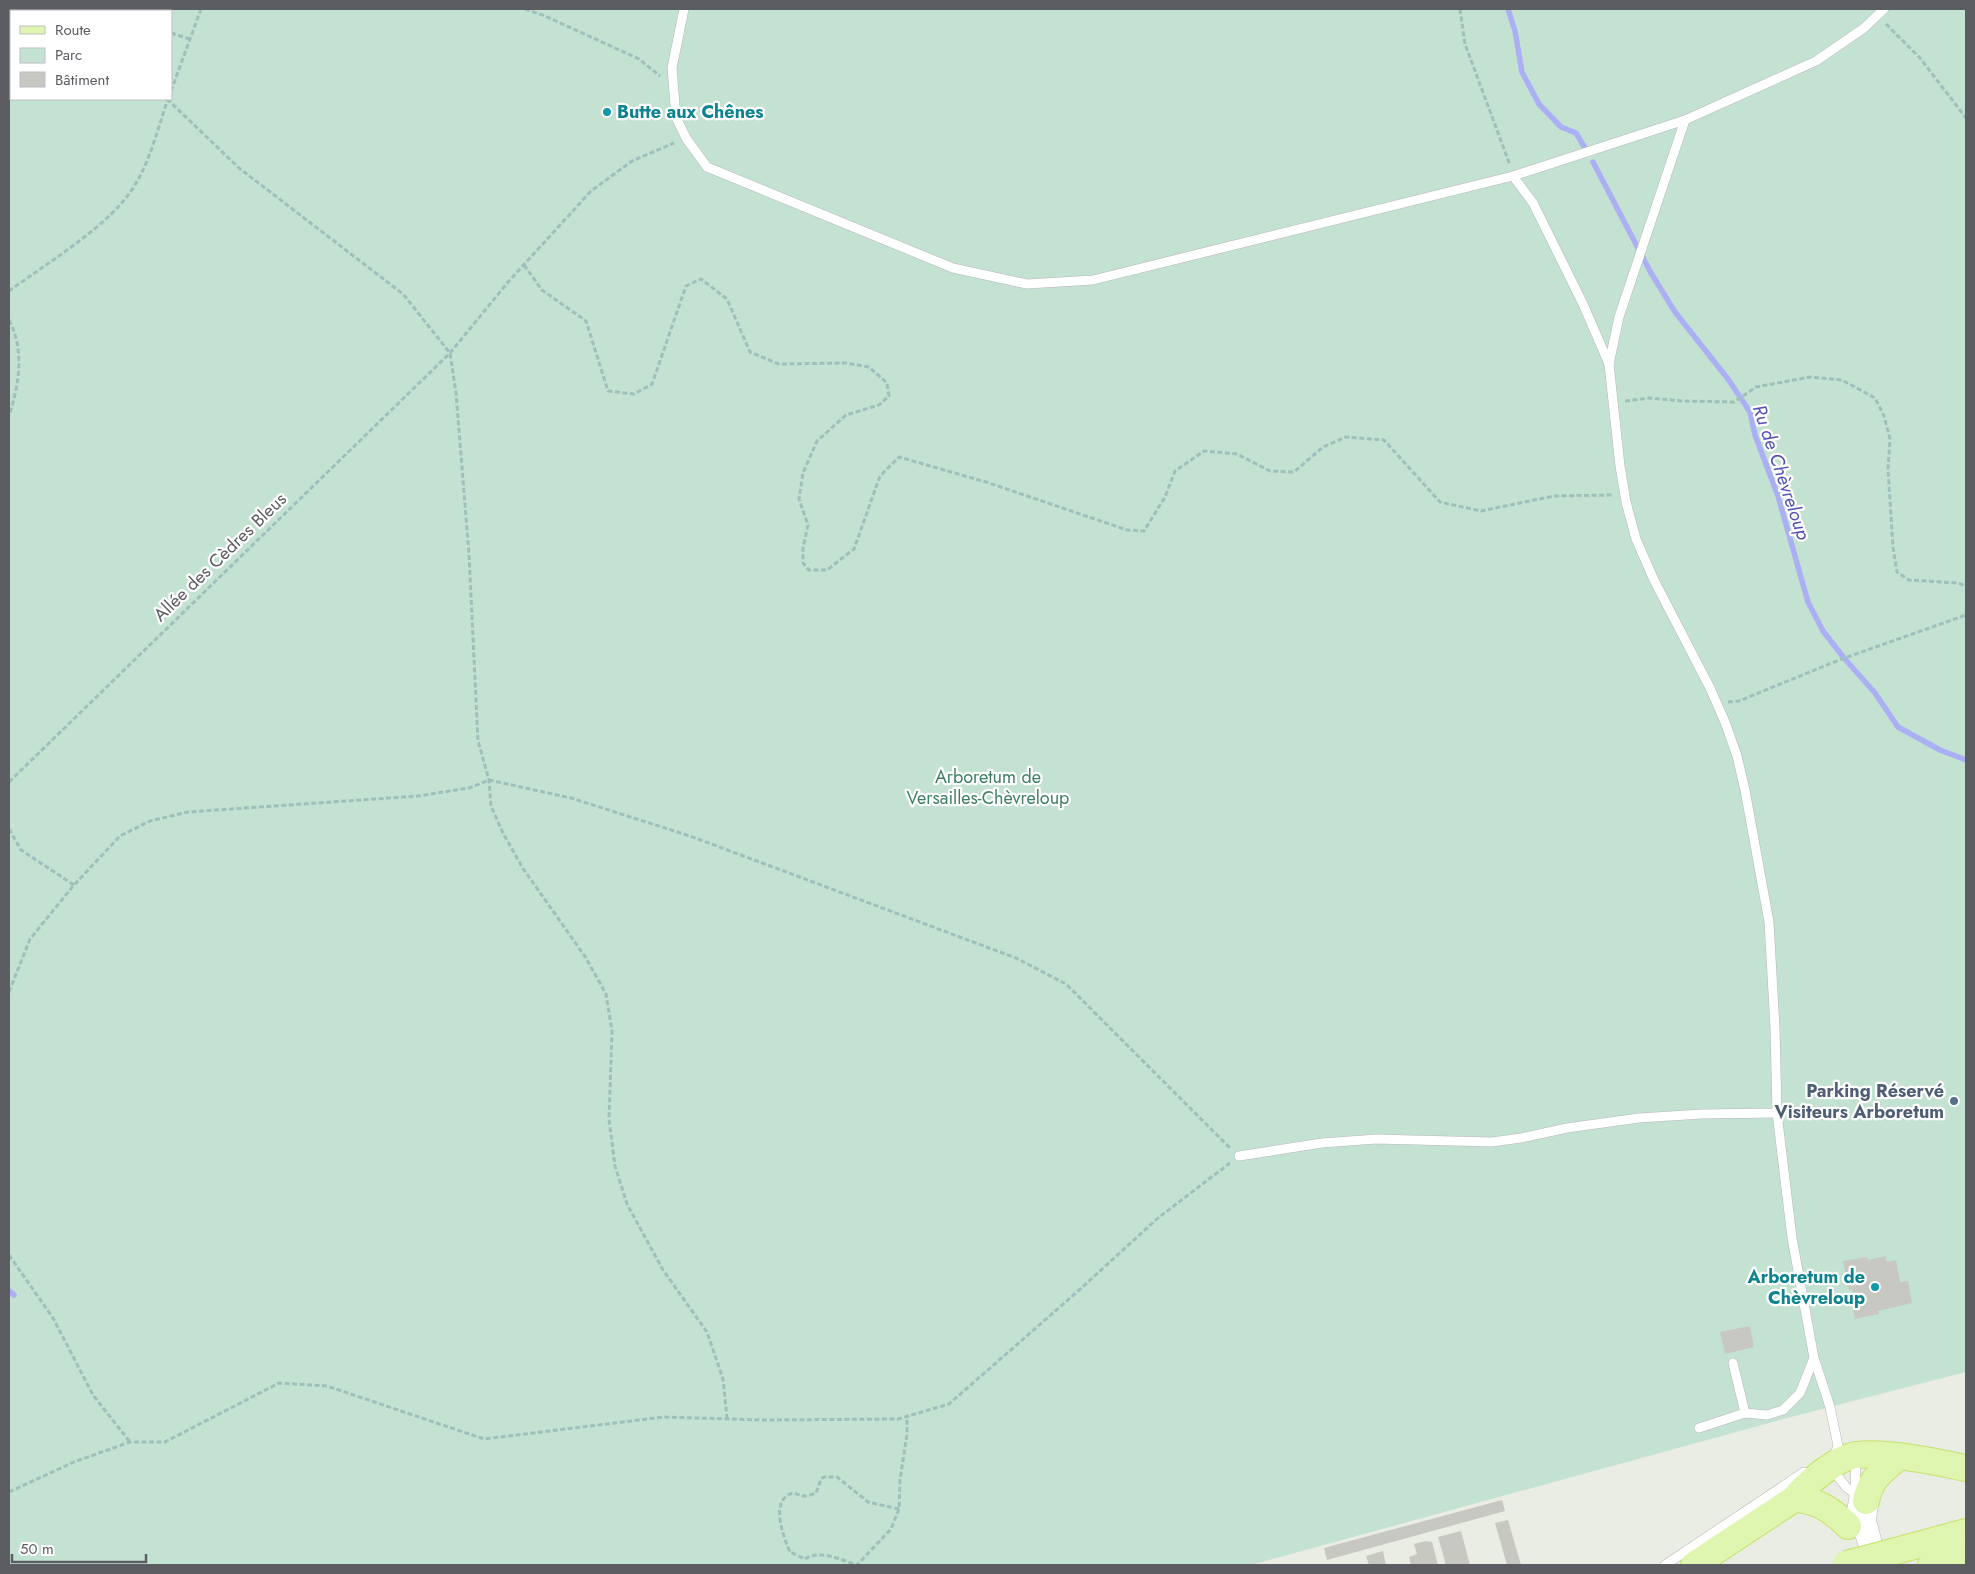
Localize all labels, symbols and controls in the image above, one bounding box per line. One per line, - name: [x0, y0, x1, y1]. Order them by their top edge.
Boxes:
- legend: [10, 10, 172, 100]
- text: Route: [55, 19, 91, 41]
- text: Parc: [55, 44, 82, 66]
- text: Bâtiment: [55, 69, 109, 91]
- place label: Butte aux Chênes: [617, 99, 764, 125]
- marker: Butte aux Chênes: [601, 106, 613, 118]
- water label: Ru de Chèvreloup: [1746, 401, 1817, 544]
- street label: Allée des Cèdres Bleus: [148, 486, 292, 628]
- park label: Arboretum de Versailles-Chèvreloup: [907, 764, 1069, 811]
- place label: Parking Réservé Visiteurs Arboretum: [1774, 1078, 1944, 1125]
- marker: Parking Réservé Visiteurs Arboretum: [1948, 1095, 1960, 1107]
- place label: Arboretum de Chèvreloup: [1747, 1264, 1865, 1311]
- marker: Arboretum de Chèvreloup: [1869, 1281, 1881, 1293]
- scale bar: [12, 1532, 146, 1564]
- text: 50 m: [20, 1538, 54, 1560]

